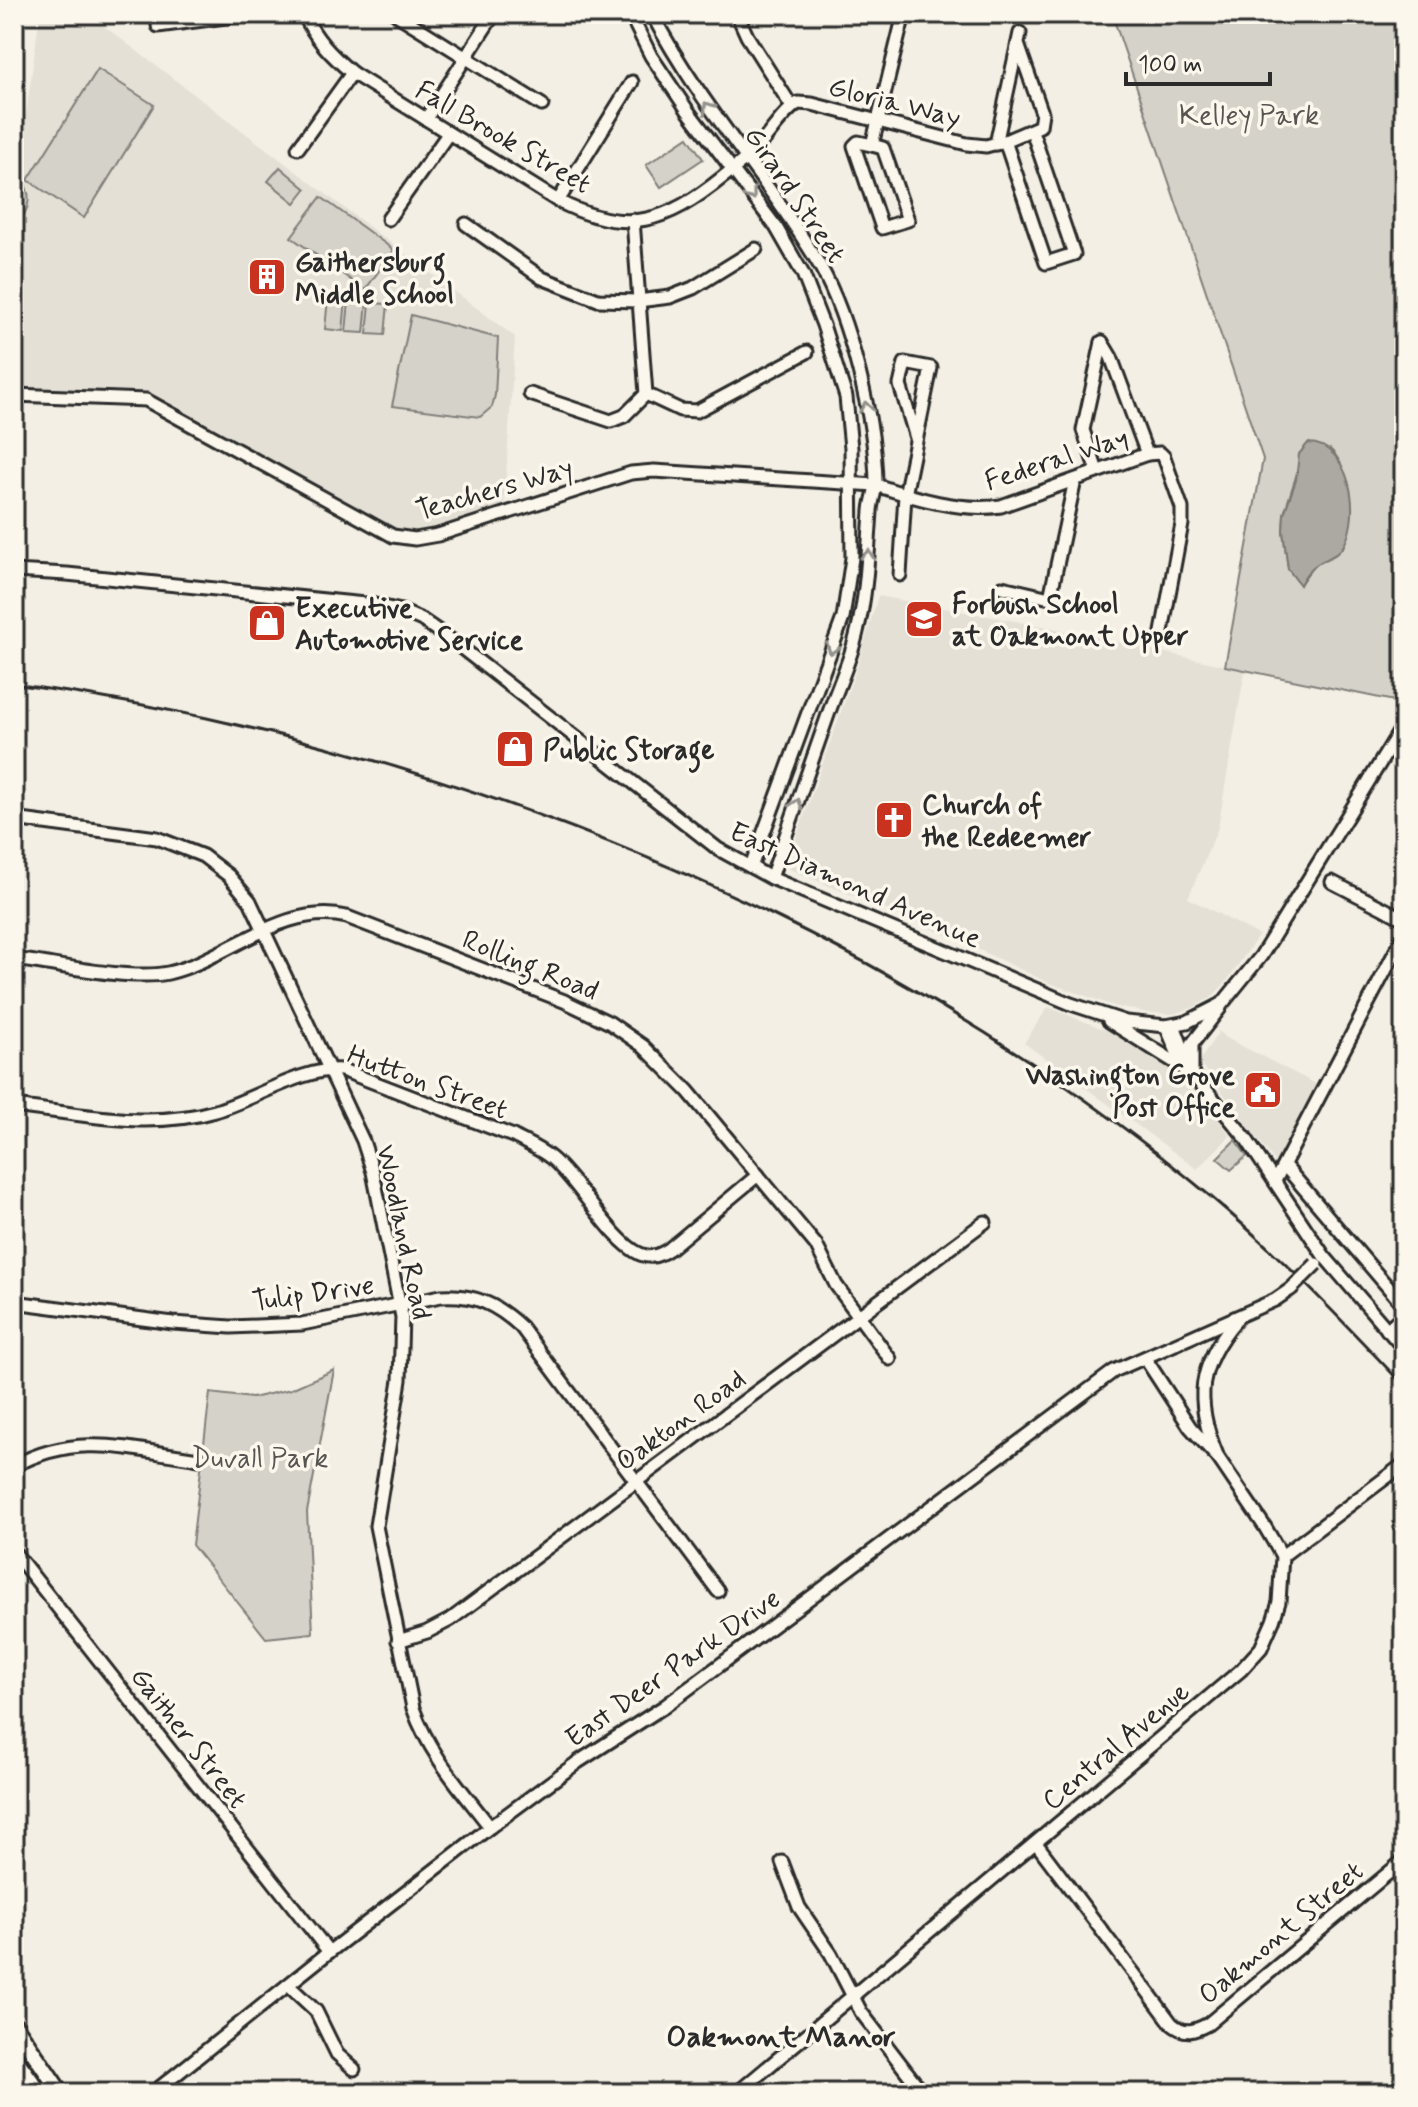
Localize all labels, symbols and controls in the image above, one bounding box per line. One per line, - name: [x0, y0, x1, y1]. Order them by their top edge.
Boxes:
- scale bar: [1126, 36, 1270, 86]
- text: 100 m: [1138, 50, 1202, 81]
- street label: Gloria Way: [824, 69, 965, 138]
- street label: Fall Brook Street: [408, 73, 597, 203]
- park label: Kelley Park: [1179, 98, 1319, 135]
- one-way arrow: [703, 102, 718, 116]
- street label: Girard Street: [735, 120, 853, 271]
- one-way arrow: [741, 186, 755, 201]
- place label: Gaithersburg Middle School: [295, 245, 454, 314]
- building icon: Gaithersburg Middle School: [246, 256, 288, 298]
- one-way arrow: [859, 401, 876, 414]
- street label: Federal Way: [980, 420, 1133, 501]
- street label: Teachers Way: [412, 450, 577, 530]
- one-way arrow: [859, 548, 876, 561]
- place label: Forbush School at Oakmont Upper: [952, 587, 1189, 656]
- place label: Executive Automotive Service: [295, 591, 524, 660]
- school or university icon: Forbush School at Oakmont Upper: [903, 598, 945, 640]
- shop icon: Executive Automotive Service: [246, 602, 288, 644]
- one-way arrow: [825, 641, 842, 655]
- shop icon: Public Storage: [494, 728, 536, 770]
- place label: Public Storage: [543, 733, 714, 773]
- place label: Church of the Redeemer: [921, 788, 1092, 857]
- one-way arrow: [787, 798, 803, 812]
- church icon: Church of the Redeemer: [873, 799, 915, 841]
- street label: East Diamond Avenue: [723, 814, 987, 958]
- street label: Rolling Road: [455, 922, 604, 1013]
- street label: Hutton Street: [342, 1037, 513, 1130]
- place label: Washington Grove Post Office: [1026, 1058, 1235, 1127]
- public building icon: Washington Grove Post Office: [1242, 1069, 1284, 1111]
- street label: Woodland Road: [366, 1142, 439, 1323]
- street label: Tulip Drive: [250, 1268, 377, 1321]
- street label: Oakton Road: [609, 1361, 754, 1481]
- park label: Duvall Park: [191, 1441, 329, 1478]
- street label: East Deer Park Drive: [559, 1581, 788, 1757]
- street label: Gaither Street: [121, 1660, 255, 1817]
- street label: Central Avenue: [1035, 1674, 1198, 1820]
- street label: Oakmont Street: [1191, 1854, 1372, 2014]
- district label: Oakmont Manor: [666, 2018, 896, 2057]

